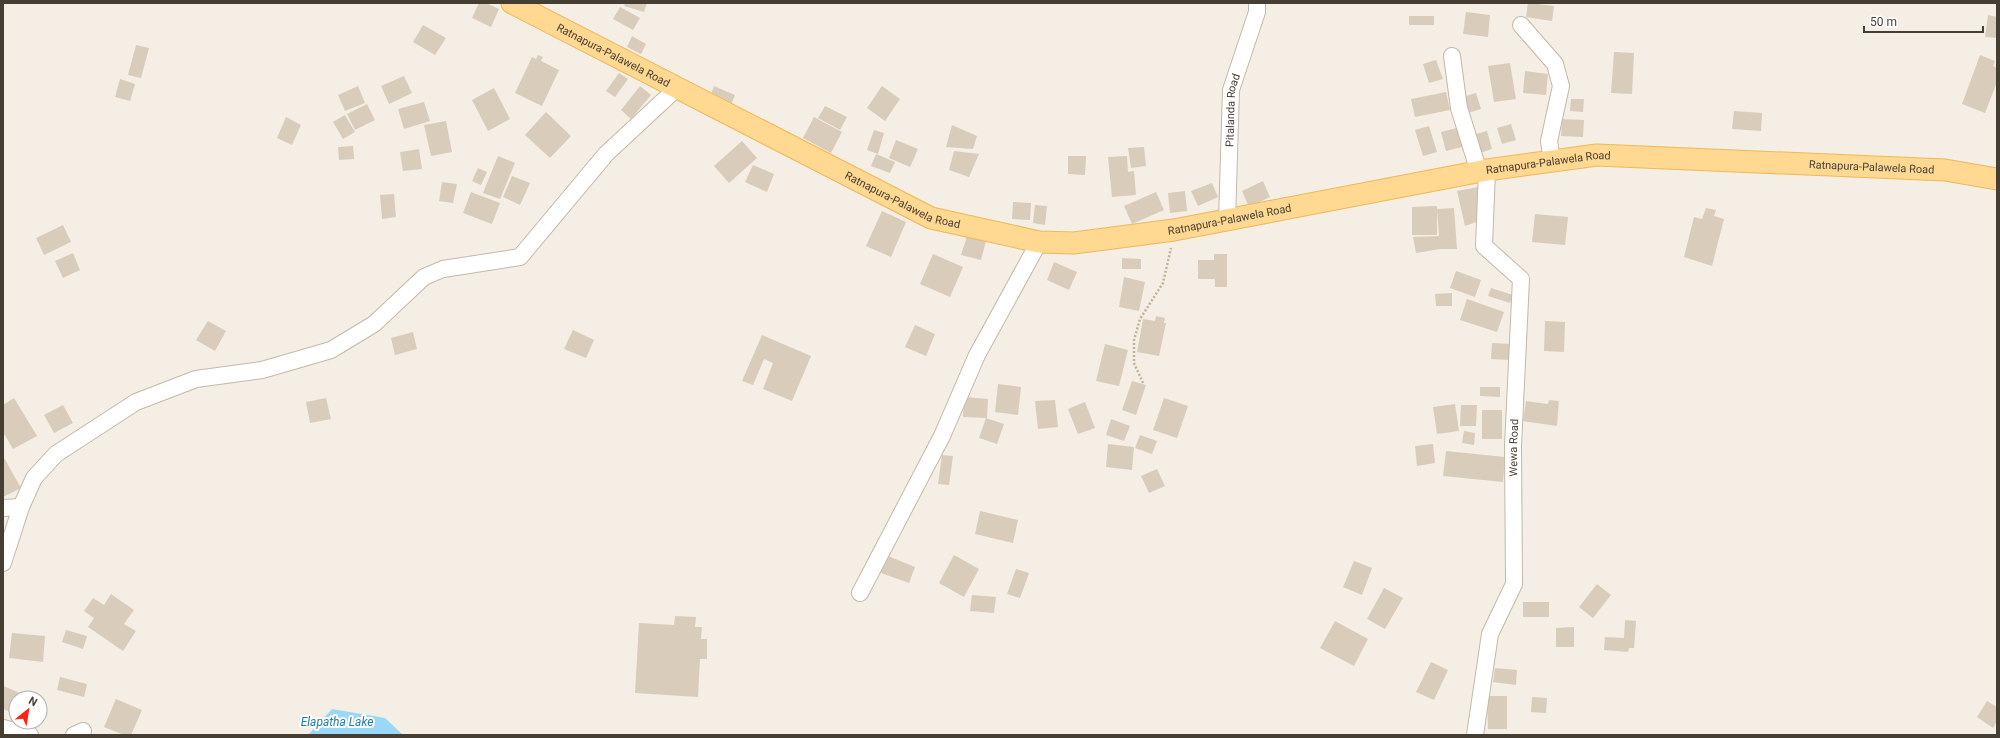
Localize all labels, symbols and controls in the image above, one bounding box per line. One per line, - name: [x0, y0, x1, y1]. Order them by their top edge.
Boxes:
- scale bar: [1864, 8, 1983, 34]
- text: 50 m: [1870, 15, 1897, 29]
- street label: Ratnapura-Palawela Road: [555, 21, 672, 89]
- street label: Pitalanda Road: [1223, 72, 1243, 147]
- street label: Ratnapura-Palawela Road: [1485, 148, 1611, 177]
- street label: Ratnapura-Palawela Road: [1809, 158, 1935, 176]
- street label: Ratnapura-Palawela Road: [843, 169, 962, 231]
- street label: Ratnapura-Palawela Road: [1167, 201, 1292, 237]
- street label: Wewa Road: [1506, 418, 1521, 476]
- north arrow: [8, 690, 48, 730]
- text: N: [26, 694, 40, 709]
- water label: Elapatha Lake: [301, 715, 373, 729]

